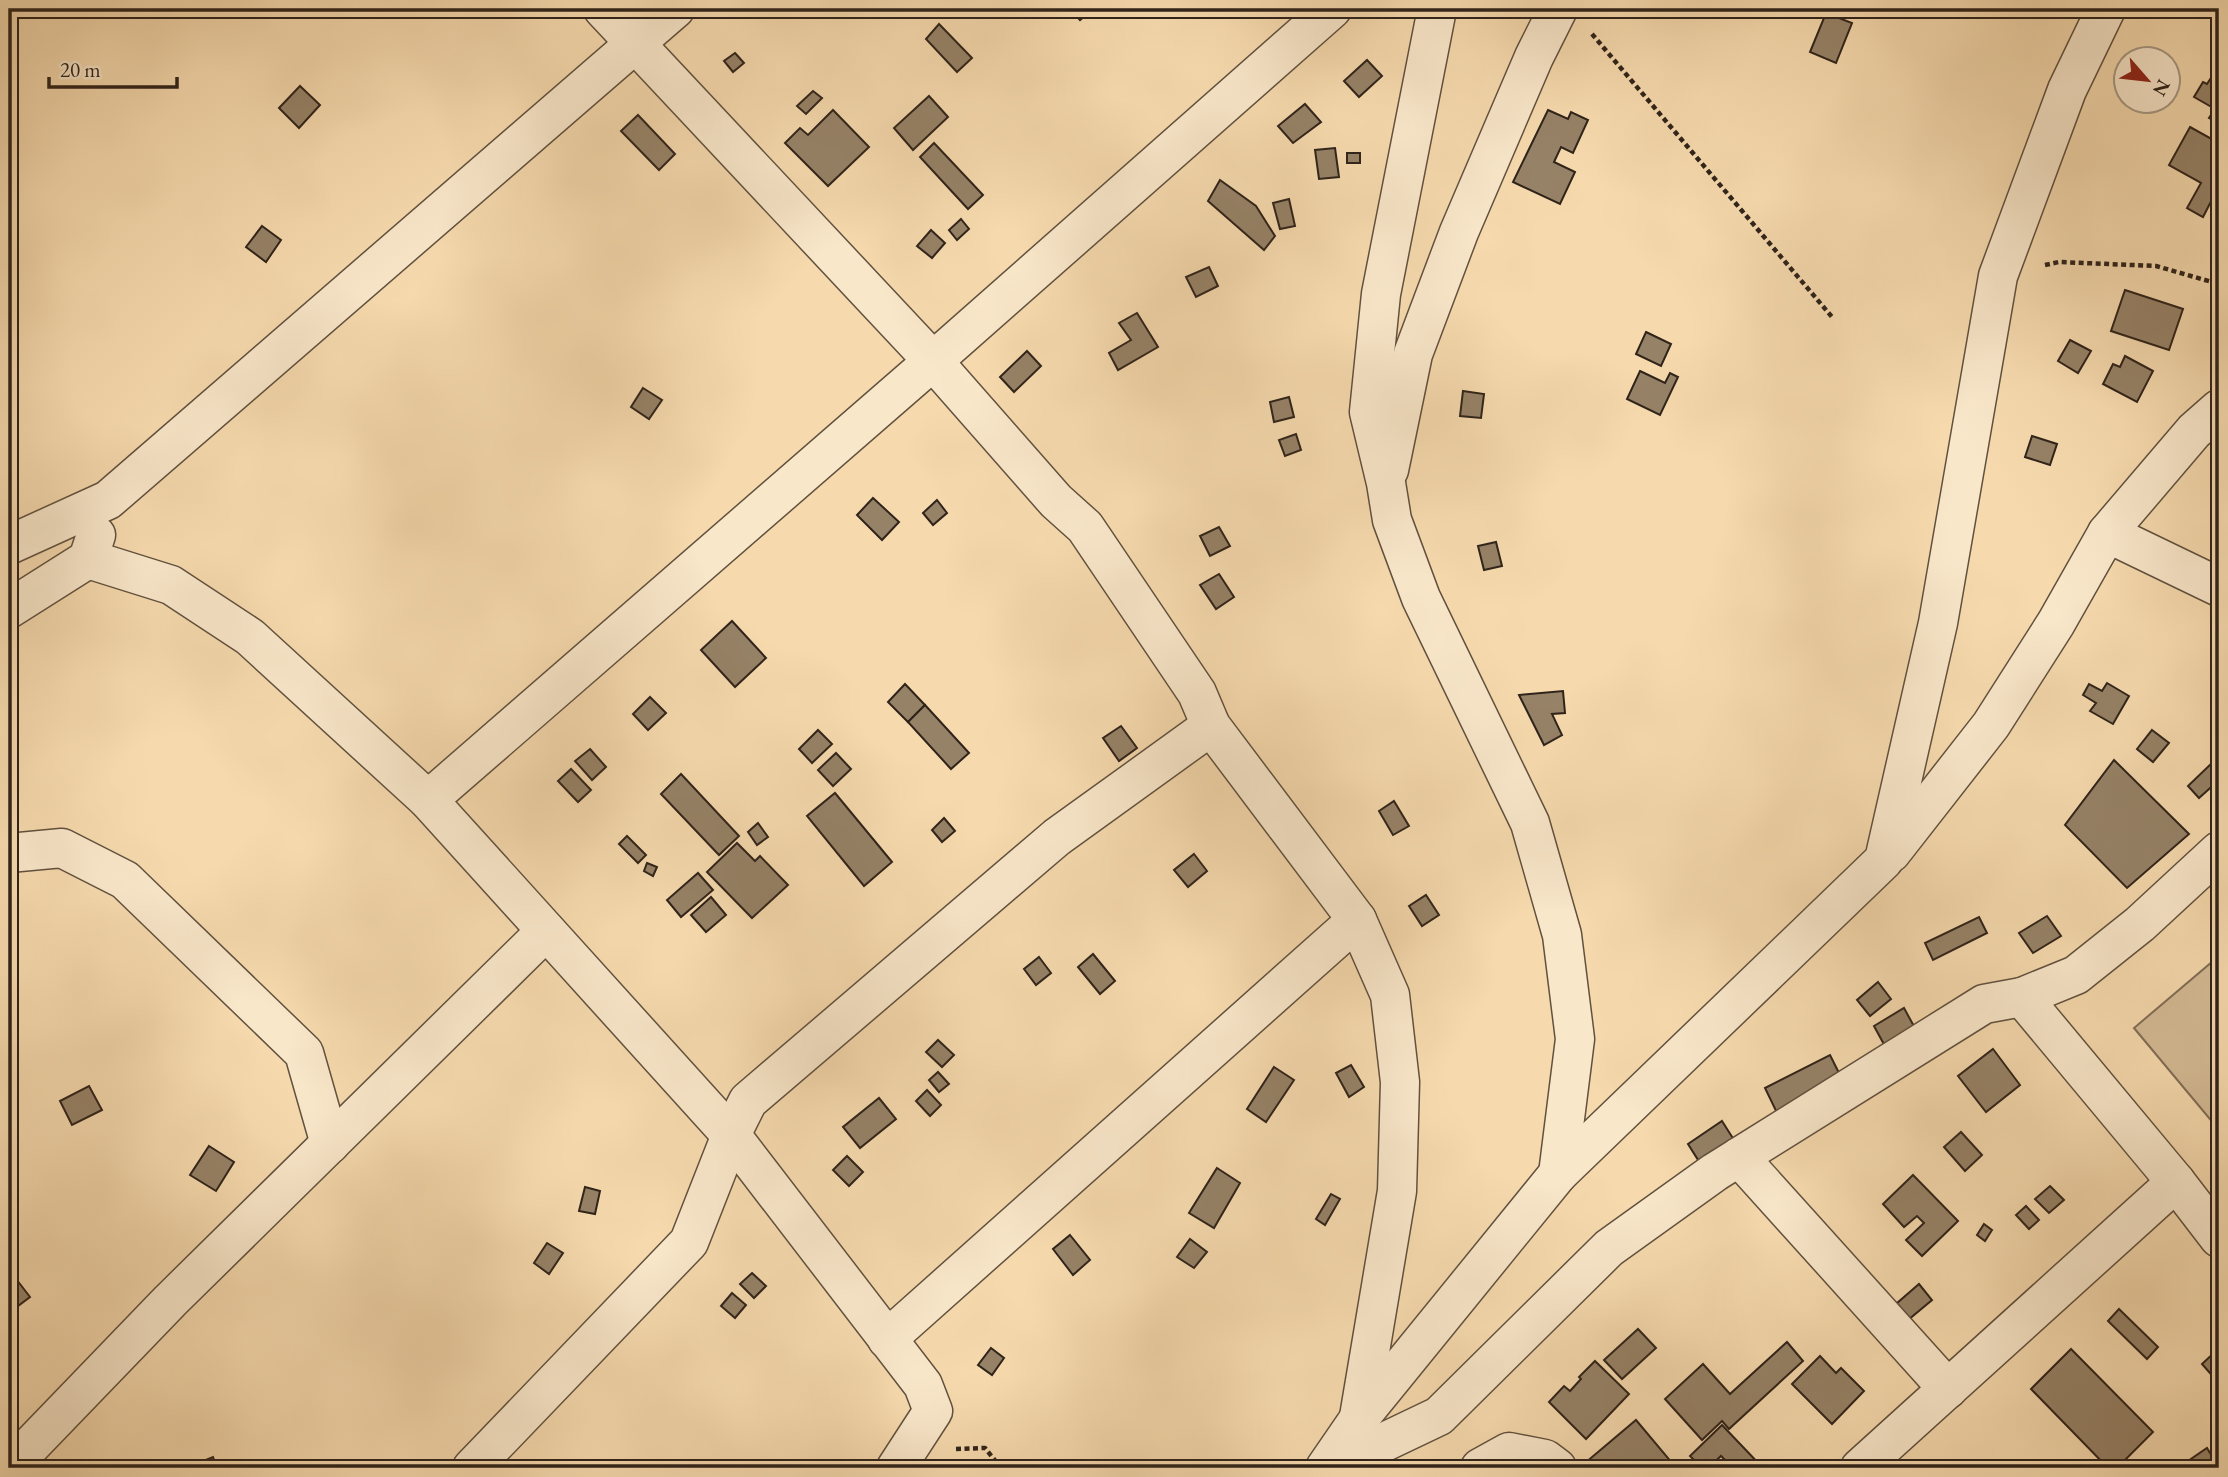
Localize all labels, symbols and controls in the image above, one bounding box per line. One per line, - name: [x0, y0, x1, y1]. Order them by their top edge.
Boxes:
- scale bar: [49, 46, 177, 90]
- north arrow: [2112, 46, 2182, 116]
- text: 20 m: [60, 56, 101, 83]
- text: N: [2147, 75, 2176, 101]

